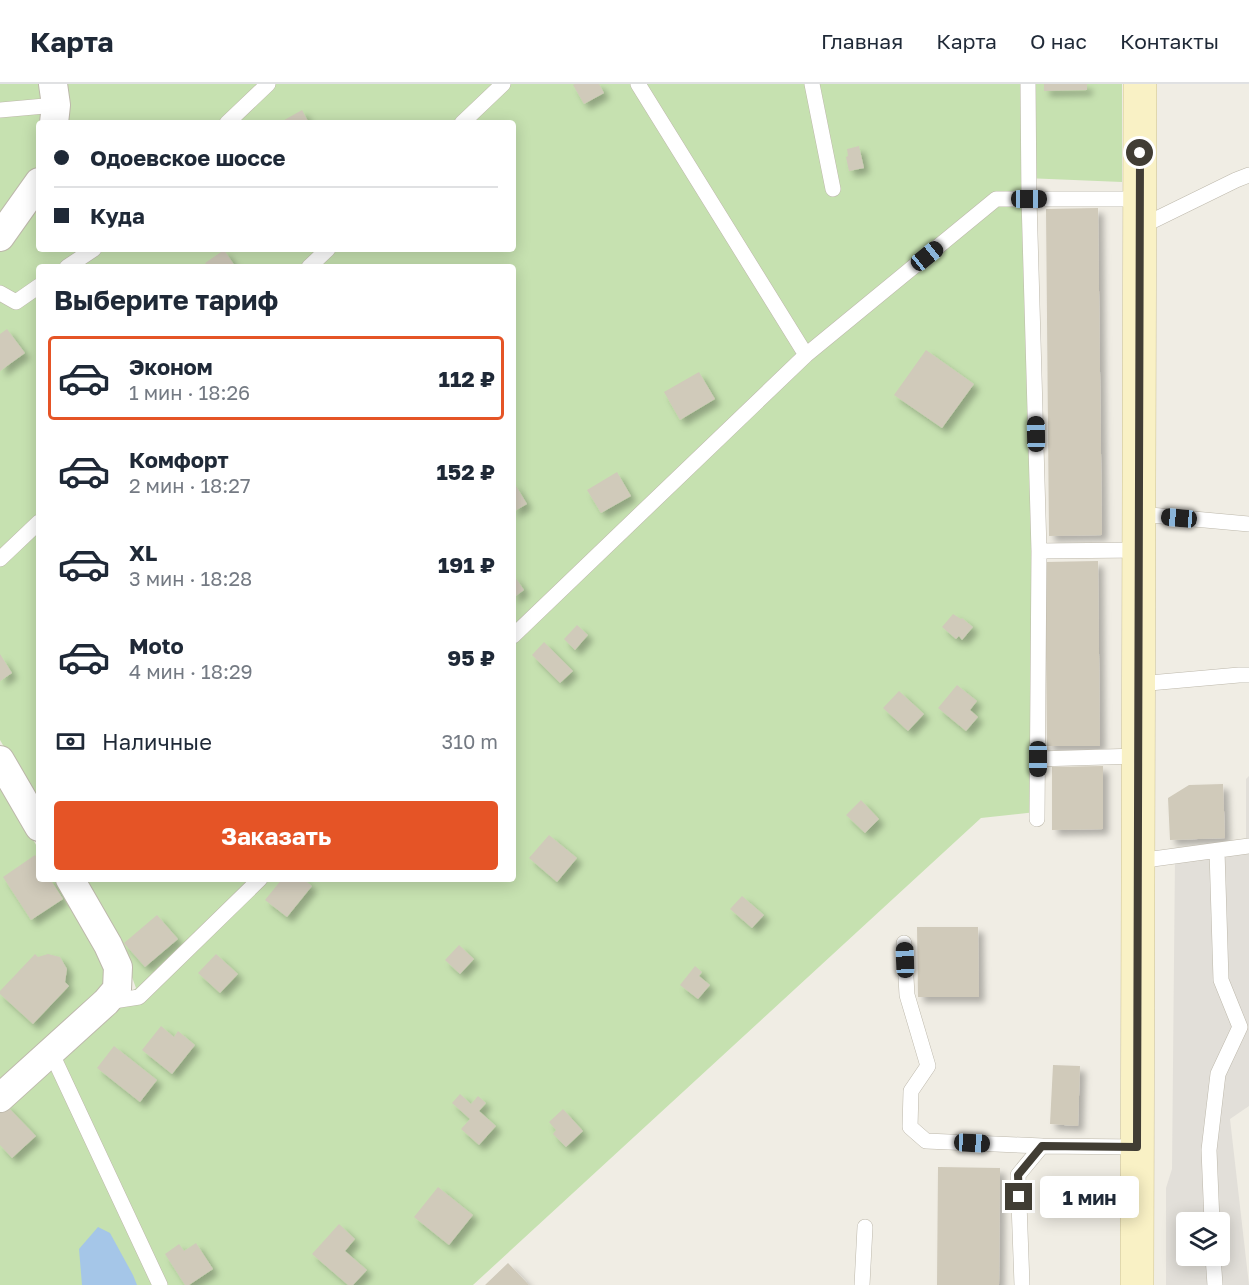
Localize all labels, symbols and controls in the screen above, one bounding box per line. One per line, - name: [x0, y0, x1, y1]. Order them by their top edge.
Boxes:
- text: Карта: [30, 25, 114, 58]
- text: Главная: [821, 28, 903, 54]
- text: Карта: [936, 28, 997, 54]
- text: О нас: [1030, 28, 1087, 54]
- text: Контакты: [1120, 28, 1219, 54]
- route start: [1126, 139, 1153, 166]
- text: Одоевское шоссе: [90, 144, 286, 171]
- car: [1011, 190, 1047, 208]
- text: Куда: [90, 202, 145, 229]
- car: [907, 238, 947, 274]
- text: Выберите тариф: [54, 284, 278, 316]
- icon: car: [57, 351, 111, 405]
- text: Эконом: [129, 353, 213, 380]
- text: 112 ₽: [439, 365, 495, 392]
- text: 1 мин · 18:26: [129, 380, 250, 404]
- car: [1027, 416, 1045, 452]
- icon: car: [57, 444, 111, 498]
- text: Комфорт: [129, 446, 229, 473]
- text: 152 ₽: [436, 458, 495, 485]
- text: 2 мин · 18:27: [129, 473, 251, 497]
- car: [1160, 507, 1198, 529]
- icon: car: [57, 537, 111, 591]
- text: XL: [129, 539, 157, 566]
- text: 191 ₽: [438, 551, 495, 578]
- text: 3 мин · 18:28: [129, 566, 252, 590]
- icon: car: [57, 630, 111, 684]
- text: Moto: [129, 632, 184, 659]
- text: 95 ₽: [447, 644, 495, 671]
- text: 4 мин · 18:29: [129, 659, 253, 683]
- icon: cash: [54, 725, 87, 758]
- text: Наличные: [102, 728, 212, 755]
- text: 310 m: [442, 729, 498, 753]
- car: [1029, 741, 1047, 777]
- button: Заказать: [54, 801, 498, 870]
- car: [895, 942, 915, 978]
- car: [954, 1133, 990, 1153]
- callout: 1 мин: [1040, 1176, 1139, 1218]
- route end: [1005, 1183, 1032, 1210]
- text: 1 мин: [1062, 1185, 1117, 1209]
- map controls: [1176, 1212, 1230, 1266]
- button: layers: [1176, 1212, 1230, 1266]

